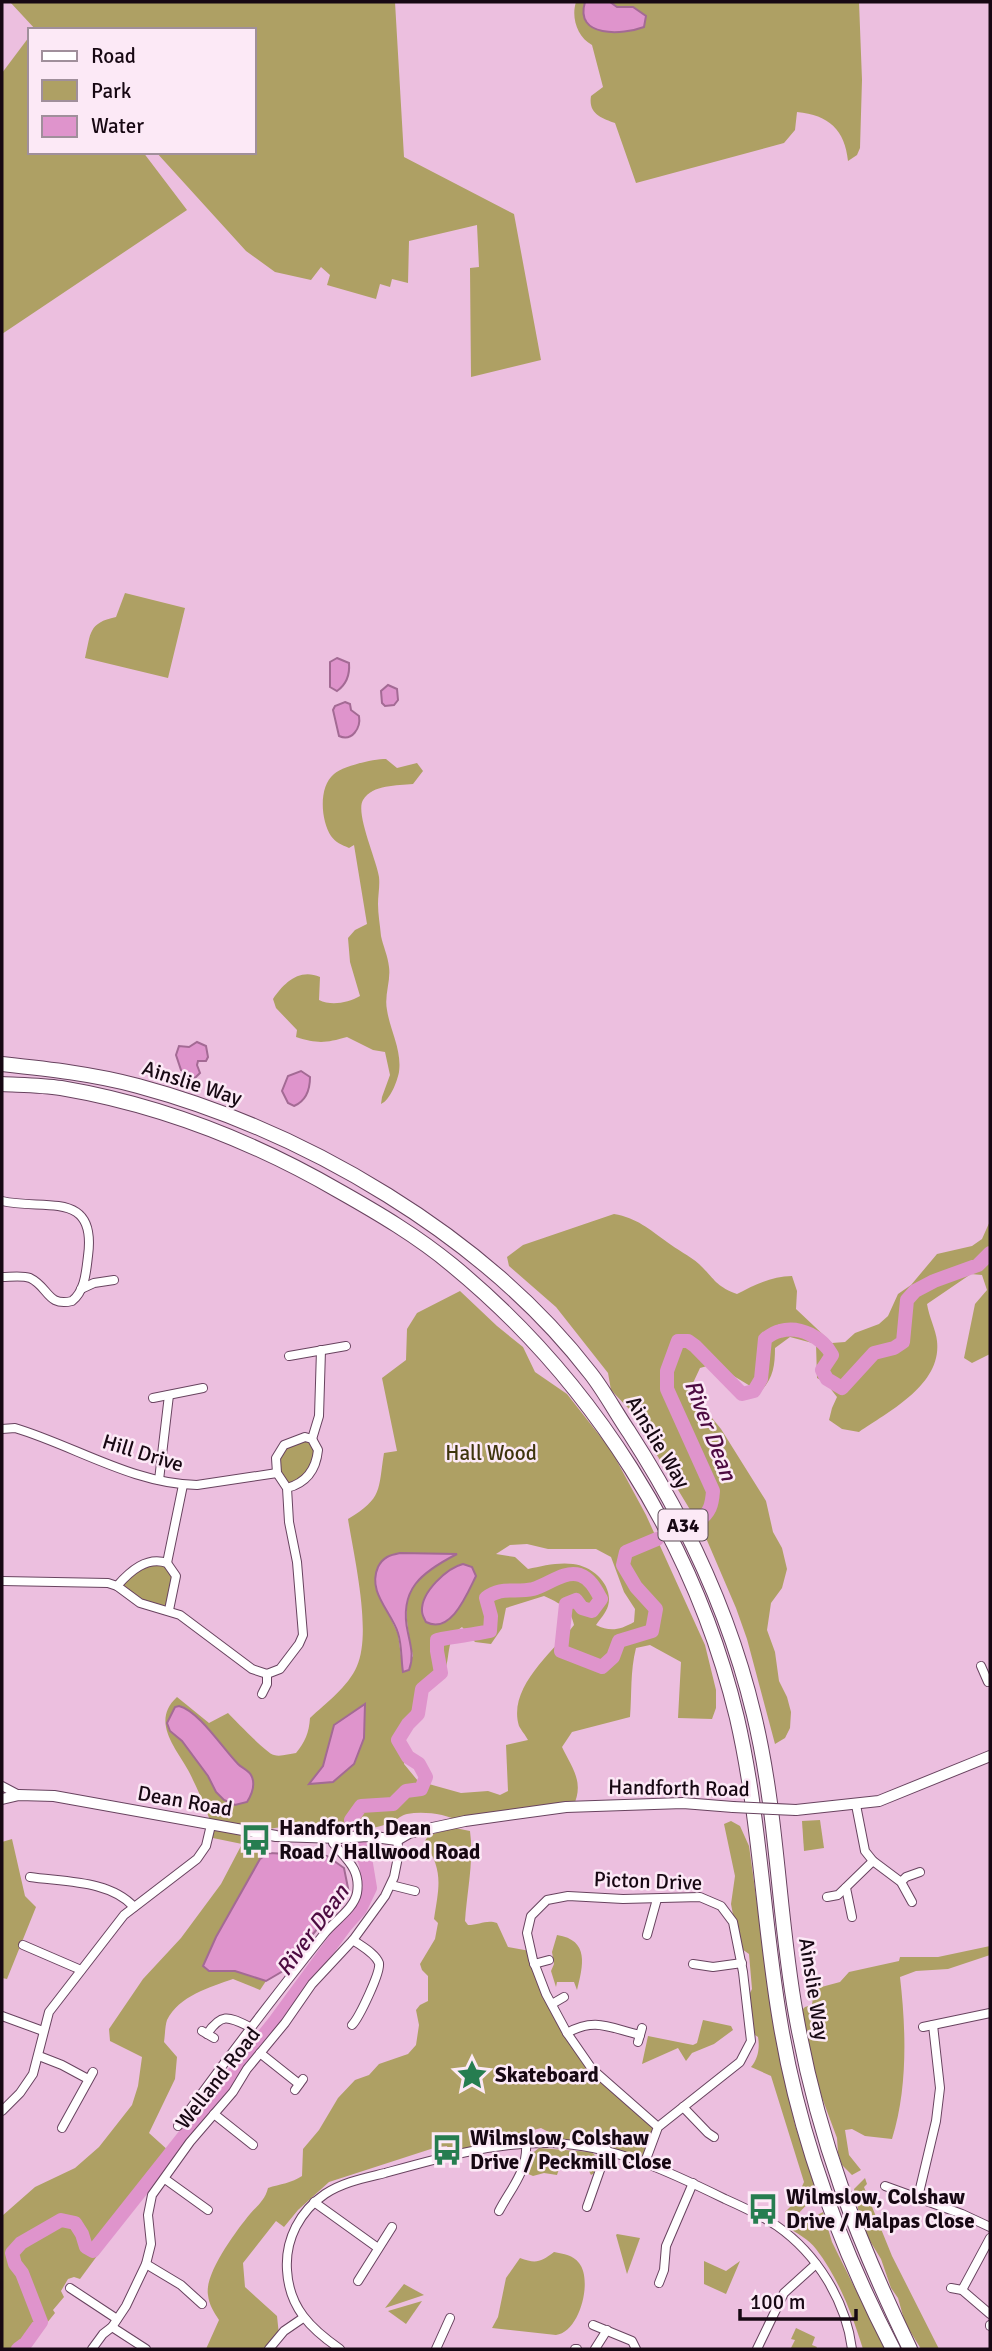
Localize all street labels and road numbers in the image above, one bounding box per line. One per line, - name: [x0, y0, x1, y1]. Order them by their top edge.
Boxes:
- street label: Ainslie Way: [139, 1055, 245, 1111]
- street label: Ainslie Way: [620, 1391, 696, 1493]
- street label: Hill Drive: [99, 1428, 187, 1478]
- road number: A34: [658, 1510, 708, 1540]
- street label: Handforth Road: [608, 1774, 750, 1802]
- street label: Dean Road: [136, 1780, 234, 1822]
- street label: Picton Drive: [593, 1866, 703, 1896]
- street label: Ainslie Way: [793, 1936, 835, 2042]
- street label: Welland Road: [170, 2022, 266, 2134]

